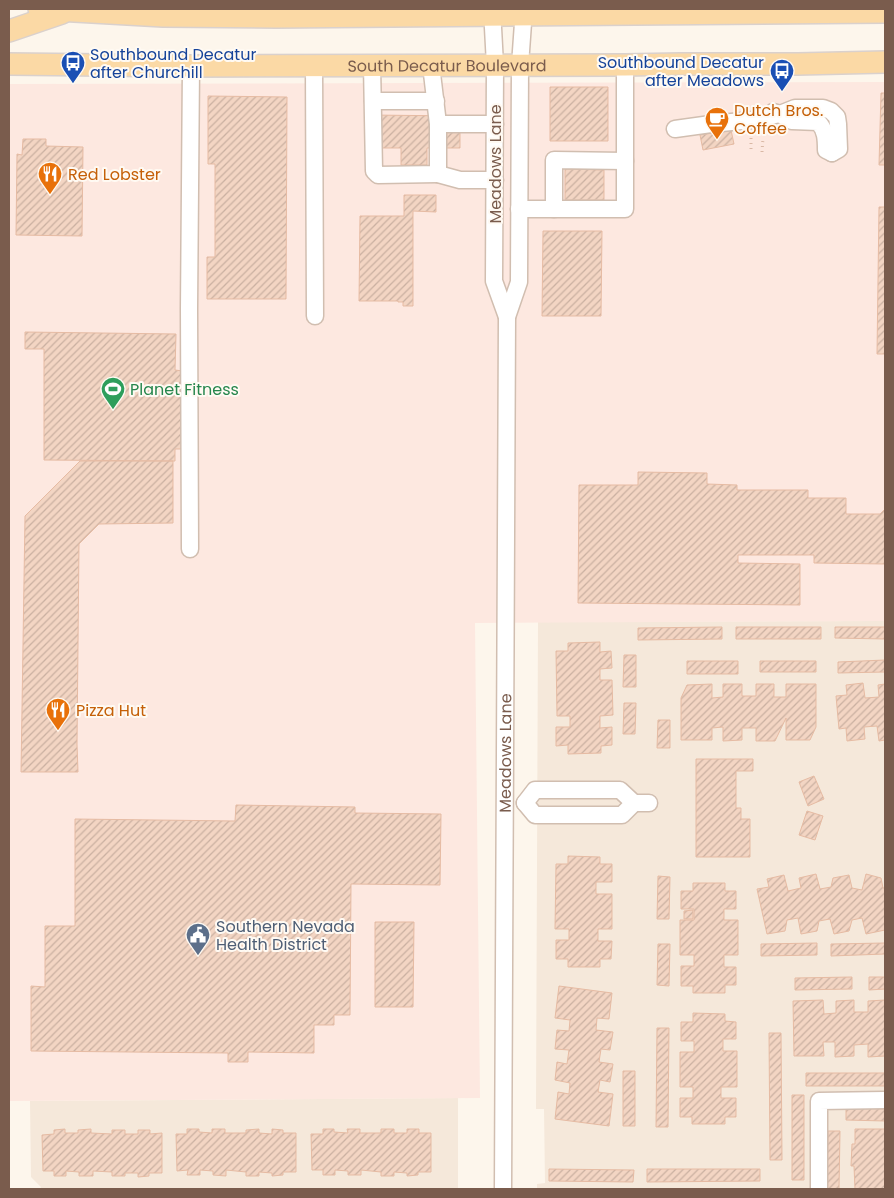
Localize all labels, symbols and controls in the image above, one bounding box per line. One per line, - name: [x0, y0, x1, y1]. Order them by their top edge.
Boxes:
- place label: Southbound Decatur after Churchill: [90, 43, 256, 84]
- bus stop icon: Southbound Decatur after Churchill: [60, 50, 86, 84]
- place label: Southbound Decatur after Meadows: [598, 51, 764, 92]
- street label: South Decatur Boulevard: [347, 54, 547, 78]
- bus stop icon: Southbound Decatur after Meadows: [769, 58, 795, 92]
- place label: Dutch Bros. Coffee: [734, 99, 823, 140]
- street label: Meadows Lane: [484, 104, 507, 224]
- cafe icon: Dutch Bros. Coffee: [704, 106, 730, 140]
- restaurant icon: Red Lobster: [37, 161, 63, 195]
- place label: Red Lobster: [68, 163, 161, 186]
- sports icon: Planet Fitness: [100, 376, 126, 410]
- place label: Planet Fitness: [130, 378, 239, 401]
- street label: Meadows Lane: [494, 693, 517, 813]
- restaurant icon: Pizza Hut: [45, 697, 71, 731]
- place label: Pizza Hut: [76, 699, 146, 722]
- place label: Southern Nevada Health District: [216, 915, 355, 956]
- public building icon: Southern Nevada Health District: [185, 922, 211, 956]

